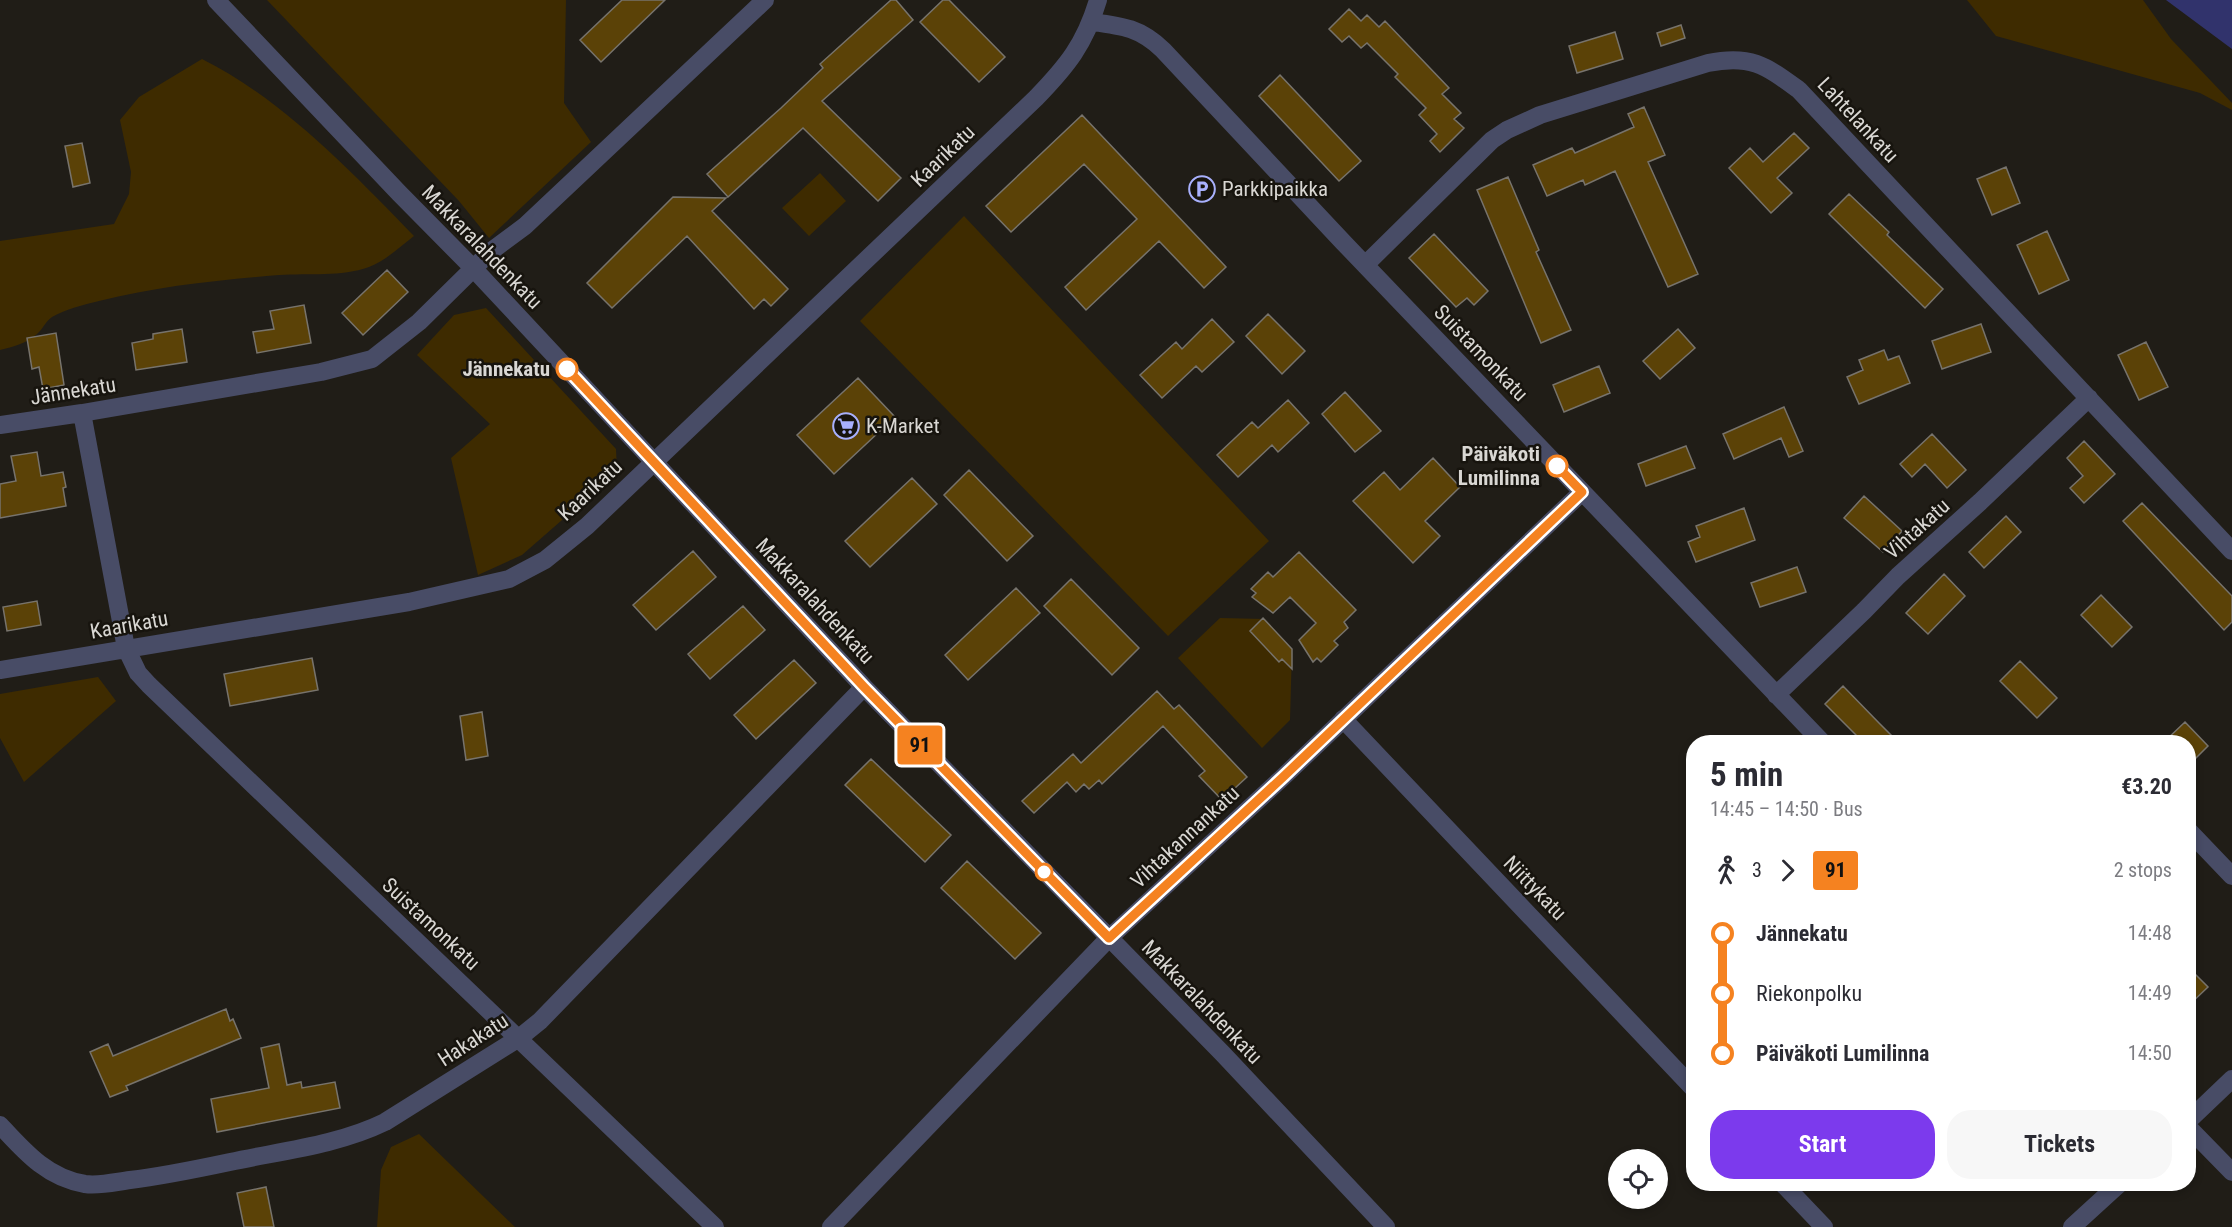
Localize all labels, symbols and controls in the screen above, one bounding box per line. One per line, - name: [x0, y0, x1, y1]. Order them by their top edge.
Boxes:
- street label: Lahtelankatu: [1813, 73, 1903, 167]
- street label: Kaarikatu: [906, 120, 980, 192]
- parking icon: Parkkipaikka: [1187, 174, 1217, 204]
- place label: Parkkipaikka: [1222, 177, 1328, 201]
- street label: Makkaralahdenkatu: [417, 180, 547, 314]
- street label: Suistamonkatu: [1429, 300, 1533, 406]
- place label: Jännekatu: [462, 357, 550, 381]
- marker: Jännekatu: [556, 358, 578, 380]
- street label: Jännekatu: [29, 372, 117, 410]
- supermarket icon: K-Market: [831, 411, 861, 441]
- place label: K-Market: [866, 414, 940, 438]
- place label: Päiväkoti Lumilinna: [1458, 442, 1540, 490]
- street label: Kaarikatu: [553, 454, 627, 526]
- marker: Päiväkoti Lumilinna: [1546, 455, 1568, 477]
- street label: Vihtakatu: [1880, 494, 1954, 564]
- street label: Makkaralahdenkatu: [751, 533, 879, 669]
- street label: Kaarikatu: [88, 606, 170, 644]
- line badge: 91: [893, 726, 947, 764]
- text: 91: [909, 733, 931, 757]
- text: 5 min: [1710, 755, 1783, 794]
- text: €3.20: [2121, 774, 2172, 799]
- street label: Vihtakannankatu: [1126, 781, 1244, 893]
- text: 14:45 – 14:50 · Bus: [1710, 797, 1863, 821]
- street label: Niittykatu: [1499, 851, 1571, 925]
- icon: walk: [1710, 854, 1743, 887]
- icon: forward: [1771, 854, 1804, 887]
- text: 3: [1752, 858, 1762, 882]
- text: 91: [1825, 858, 1846, 882]
- text: 2 stops: [2114, 858, 2172, 882]
- unlabelled marker: [1035, 863, 1053, 881]
- street label: Suistamonkatu: [377, 873, 485, 975]
- text: Jännekatu: [1756, 921, 1848, 946]
- text: 14:48: [2128, 921, 2172, 945]
- street label: Makkaralahdenkatu: [1137, 935, 1267, 1069]
- text: Riekonpolku: [1756, 981, 1862, 1006]
- text: 14:49: [2128, 981, 2172, 1005]
- street label: Hakakatu: [434, 1009, 512, 1071]
- text: Päiväkoti Lumilinna: [1756, 1041, 1929, 1066]
- text: 14:50: [2128, 1041, 2172, 1065]
- button: Start: [1710, 1110, 1935, 1179]
- button: Tickets: [1947, 1110, 2172, 1179]
- map controls: [1608, 1149, 1668, 1209]
- button: locate: [1608, 1149, 1668, 1209]

